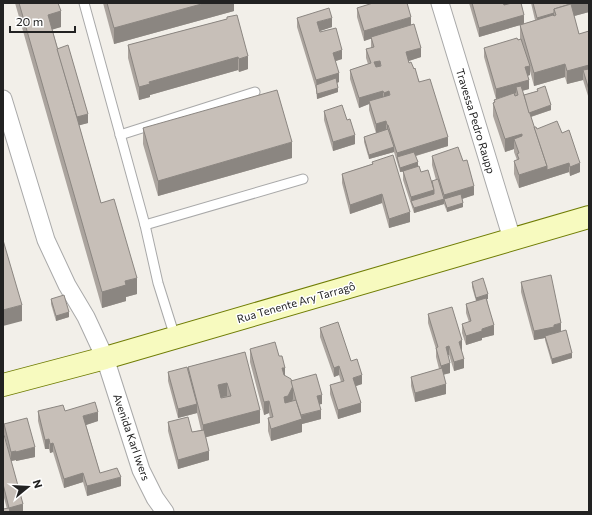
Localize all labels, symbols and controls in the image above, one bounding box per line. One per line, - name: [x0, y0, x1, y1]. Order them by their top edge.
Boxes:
- scale bar: [10, 8, 75, 34]
- text: 20 m: [16, 14, 43, 28]
- street label: Travessa Pedro Raupp: [454, 67, 498, 175]
- street label: Rua Tenente Ary Tarragô: [235, 279, 357, 325]
- street label: Avenida Karl Iwers: [111, 392, 153, 482]
- north arrow: [8, 467, 48, 507]
- text: N: [31, 478, 45, 490]

